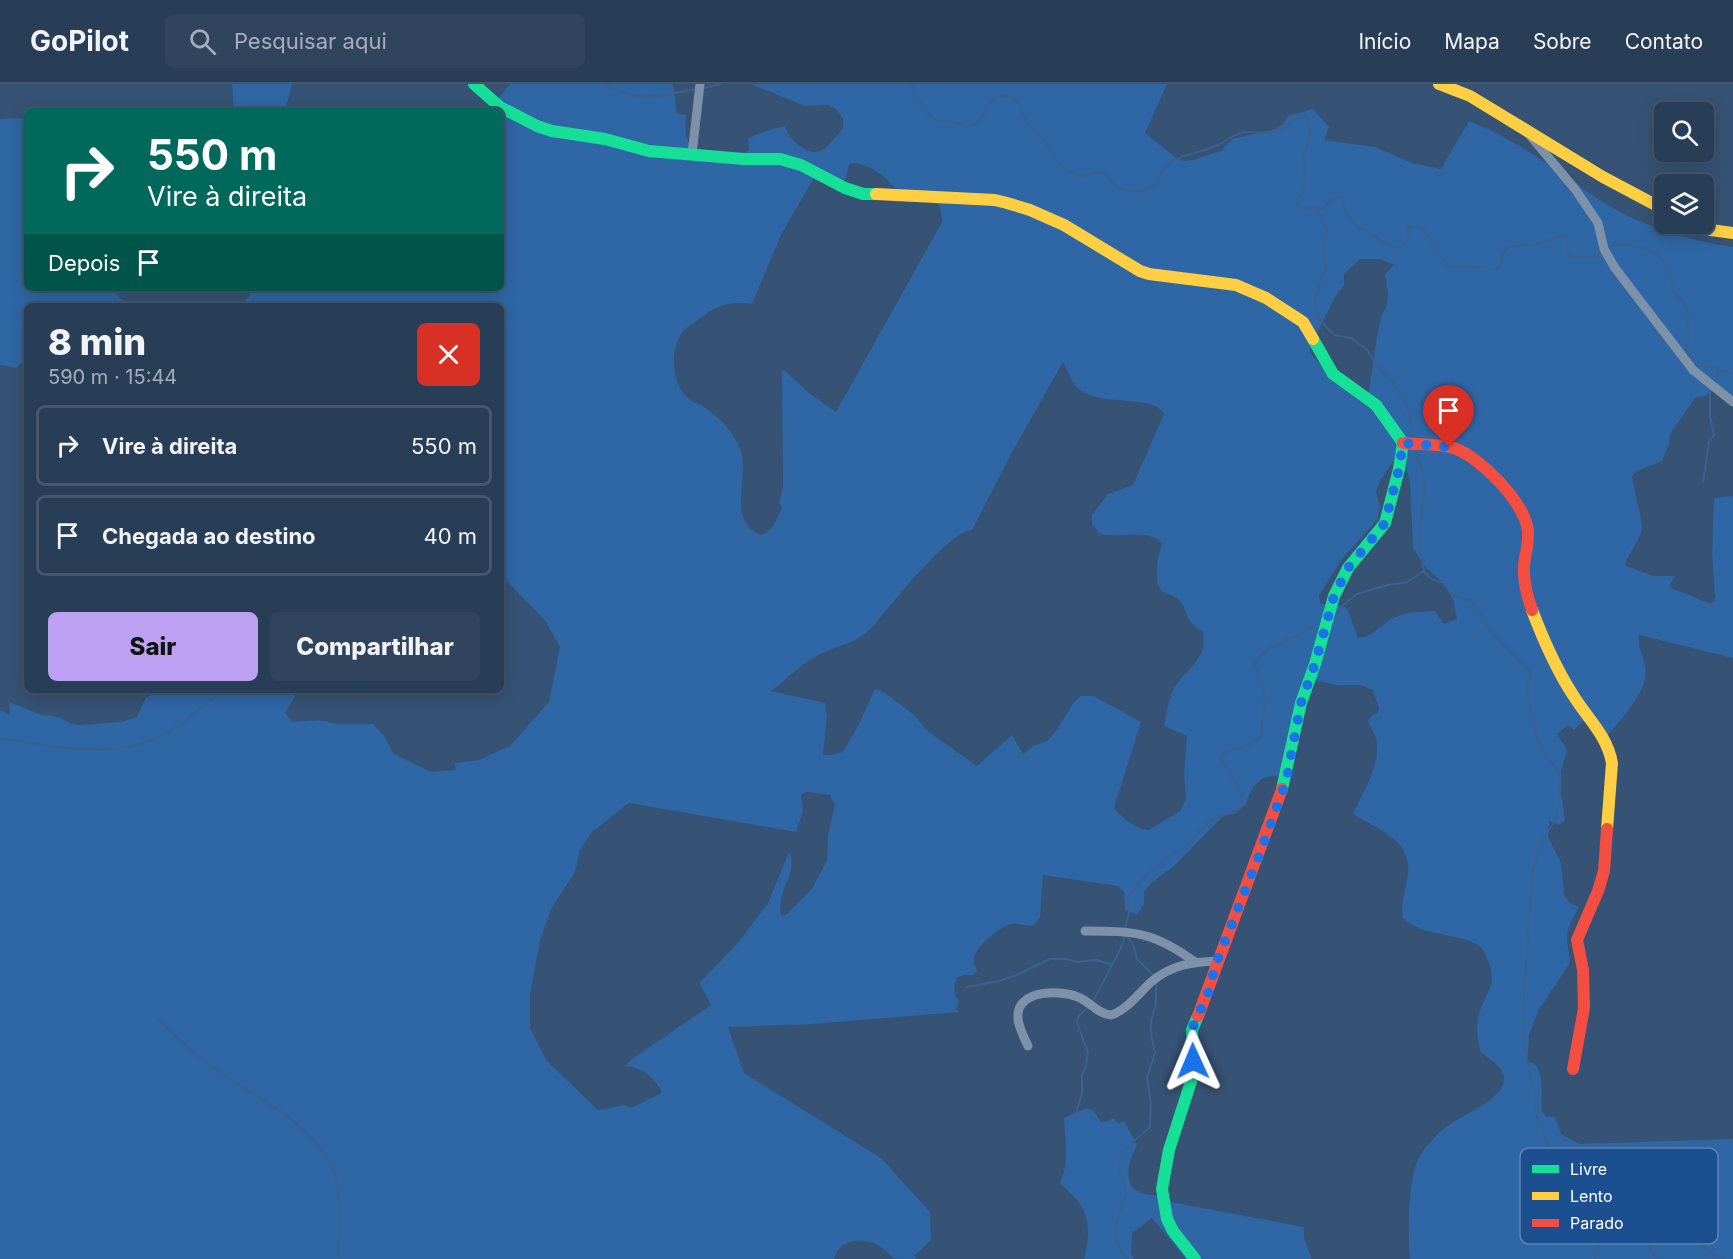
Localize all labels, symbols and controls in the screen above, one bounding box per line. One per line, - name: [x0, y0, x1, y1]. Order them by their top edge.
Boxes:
- search box: [165, 14, 585, 68]
- text: GoPilot: [30, 24, 129, 58]
- icon: search: [186, 25, 219, 58]
- text: Pesquisar aqui: [234, 28, 387, 54]
- text: Início: [1358, 29, 1411, 54]
- text: Mapa: [1444, 29, 1500, 54]
- text: Sobre: [1533, 29, 1592, 54]
- text: Contato: [1625, 29, 1703, 54]
- map controls: [1654, 102, 1714, 234]
- button: search: [1654, 102, 1714, 162]
- text: 550 m: [147, 129, 277, 180]
- icon: right: [48, 132, 126, 210]
- button: layers: [1654, 174, 1714, 234]
- text: Vire à direita: [147, 180, 307, 213]
- icon: arrive: [132, 246, 165, 279]
- text: Depois: [48, 250, 120, 276]
- text: 8 min: [48, 320, 146, 364]
- button: close: [417, 323, 480, 386]
- text: 590 m · 15:44: [48, 365, 177, 389]
- pin: [1423, 385, 1474, 447]
- icon: arrive: [1432, 394, 1465, 427]
- icon: right: [51, 429, 84, 462]
- text: Vire à direita: [102, 433, 237, 459]
- text: 550 m: [411, 433, 477, 459]
- icon: arrive: [51, 519, 84, 552]
- text: Chegada ao destino: [102, 523, 316, 549]
- text: 40 m: [423, 523, 477, 549]
- button: Sair: [48, 612, 258, 681]
- button: Compartilhar: [270, 612, 480, 681]
- position arrow: [1161, 1029, 1225, 1093]
- legend: [1520, 1148, 1718, 1244]
- text: Livre: [1570, 1159, 1607, 1179]
- text: Lento: [1570, 1186, 1613, 1206]
- text: Parado: [1570, 1213, 1624, 1233]

